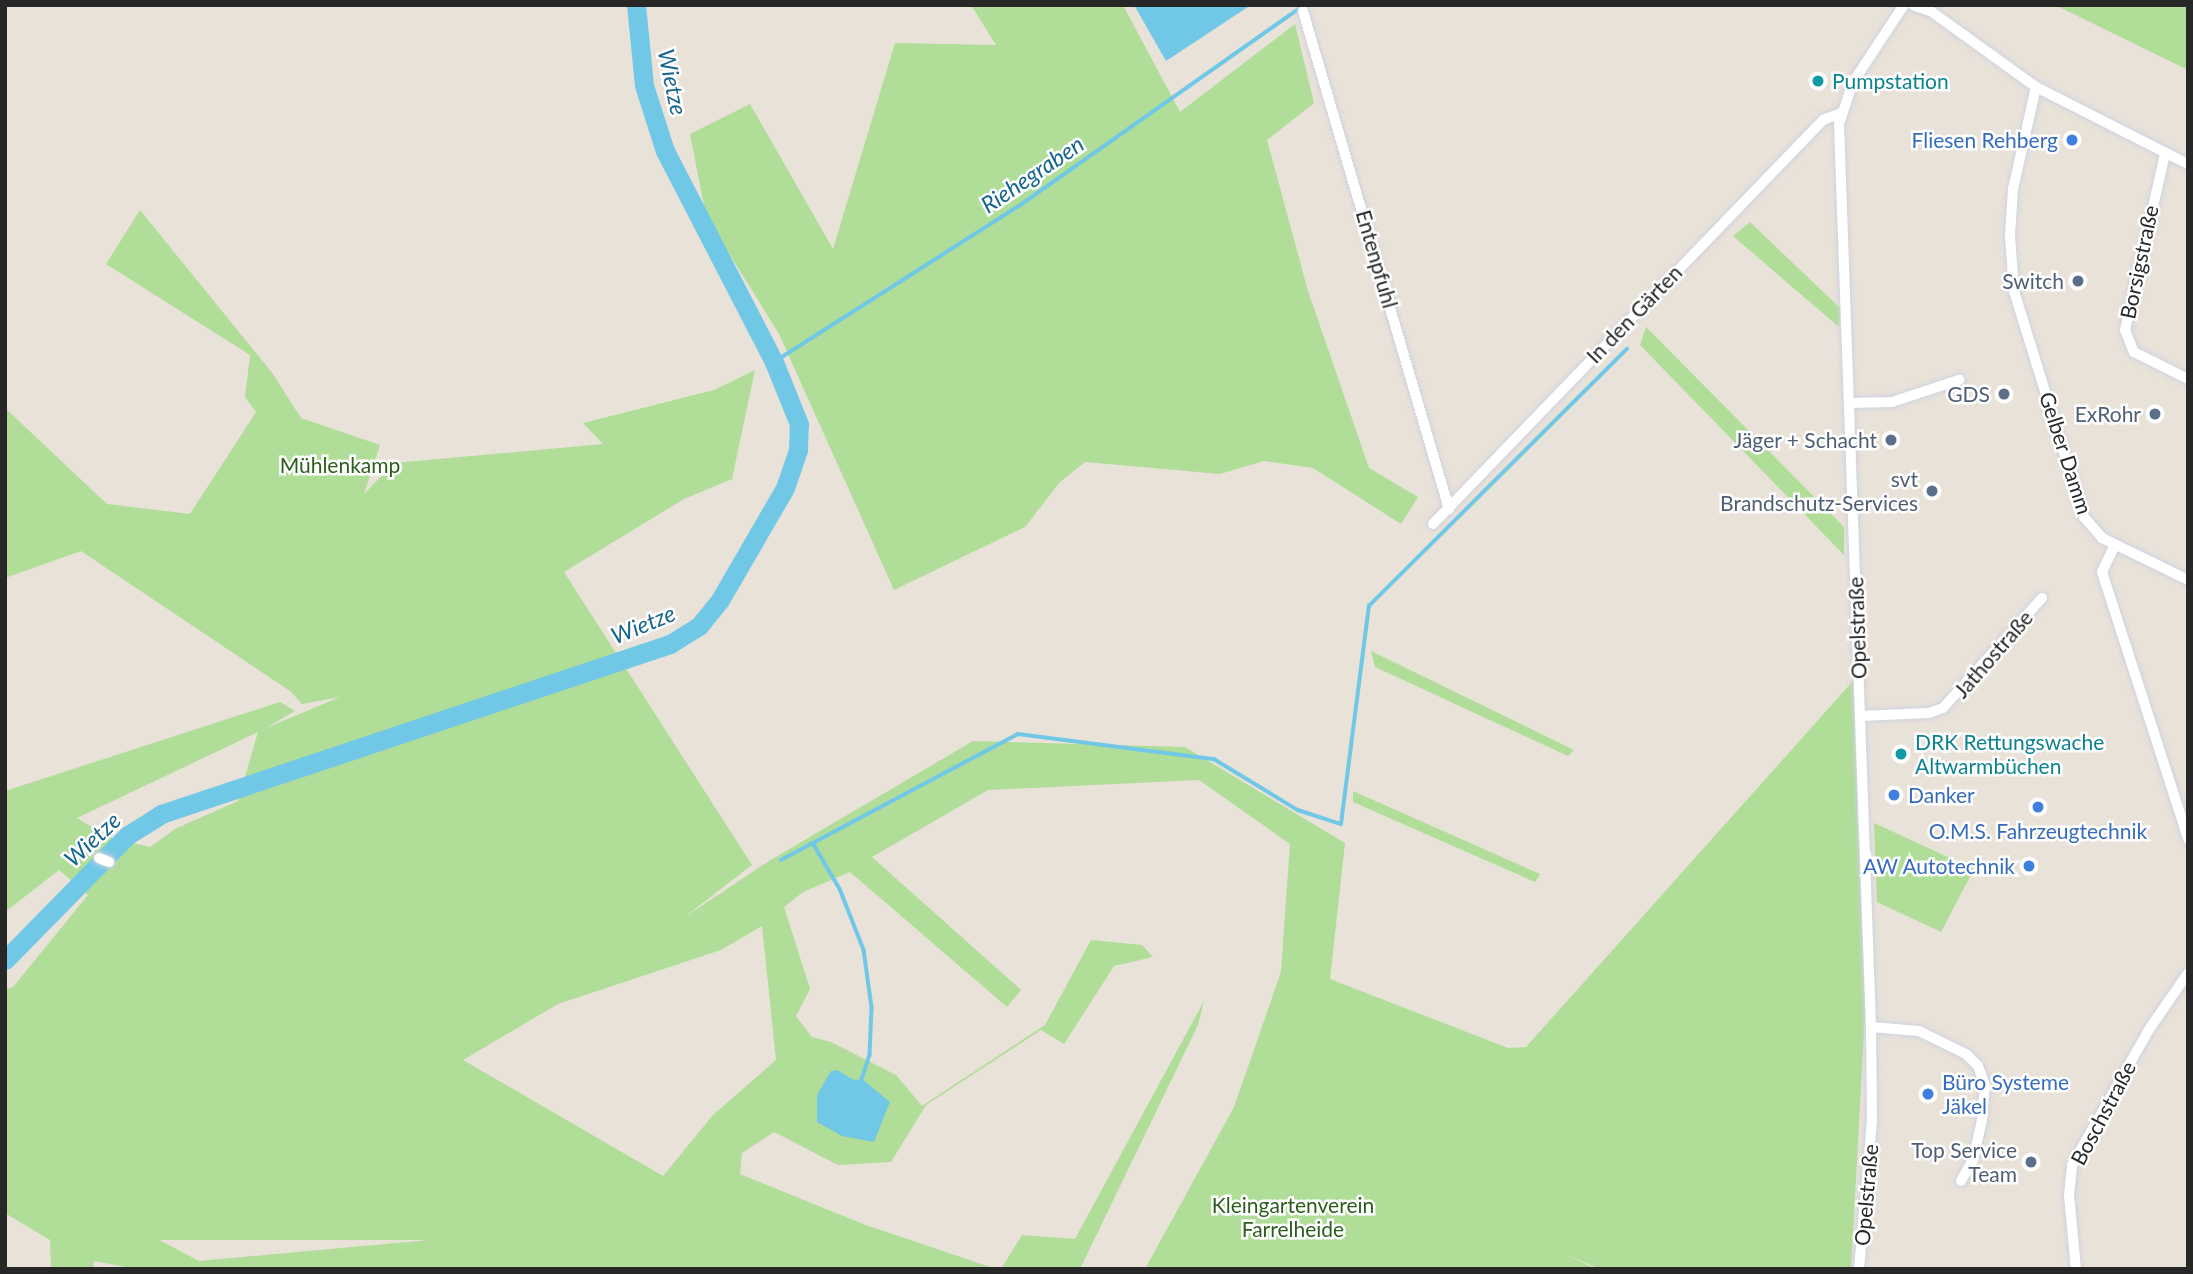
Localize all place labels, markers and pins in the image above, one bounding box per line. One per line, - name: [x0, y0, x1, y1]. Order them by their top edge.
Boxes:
- place label: Pumpstation: [1832, 68, 1949, 94]
- marker: Pumpstation: [1810, 73, 1826, 89]
- place label: Fliesen Rehberg: [1912, 127, 2058, 153]
- marker: Fliesen Rehberg: [2064, 132, 2080, 148]
- place label: Switch: [2002, 268, 2064, 294]
- marker: Switch: [2070, 273, 2086, 289]
- place label: GDS: [1947, 381, 1990, 407]
- marker: GDS: [1996, 386, 2012, 402]
- place label: ExRohr: [2075, 401, 2141, 427]
- marker: ExRohr: [2147, 406, 2163, 422]
- place label: Jäger + Schacht: [1733, 427, 1877, 453]
- marker: Jäger + Schacht: [1883, 432, 1899, 448]
- place label: svt Brandschutz-Services: [1720, 466, 1918, 516]
- marker: svt Brandschutz-Services: [1924, 483, 1940, 499]
- place label: DRK Rettungswache Altwarmbüchen: [1915, 729, 2104, 779]
- marker: DRK Rettungswache Altwarmbüchen: [1893, 746, 1909, 762]
- place label: Danker: [1908, 782, 1975, 808]
- marker: Danker: [1886, 787, 1902, 803]
- marker: O.M.S. Fahrzeugtechnik: [2030, 799, 2046, 815]
- place label: O.M.S. Fahrzeugtechnik: [1929, 818, 2147, 844]
- place label: AW Autotechnik: [1862, 853, 2015, 879]
- marker: AW Autotechnik: [2021, 858, 2037, 874]
- place label: Büro Systeme Jäkel: [1942, 1069, 2069, 1119]
- marker: Büro Systeme Jäkel: [1920, 1086, 1936, 1102]
- place label: Top Service Team: [1911, 1137, 2017, 1187]
- marker: Top Service Team: [2023, 1154, 2039, 1170]

